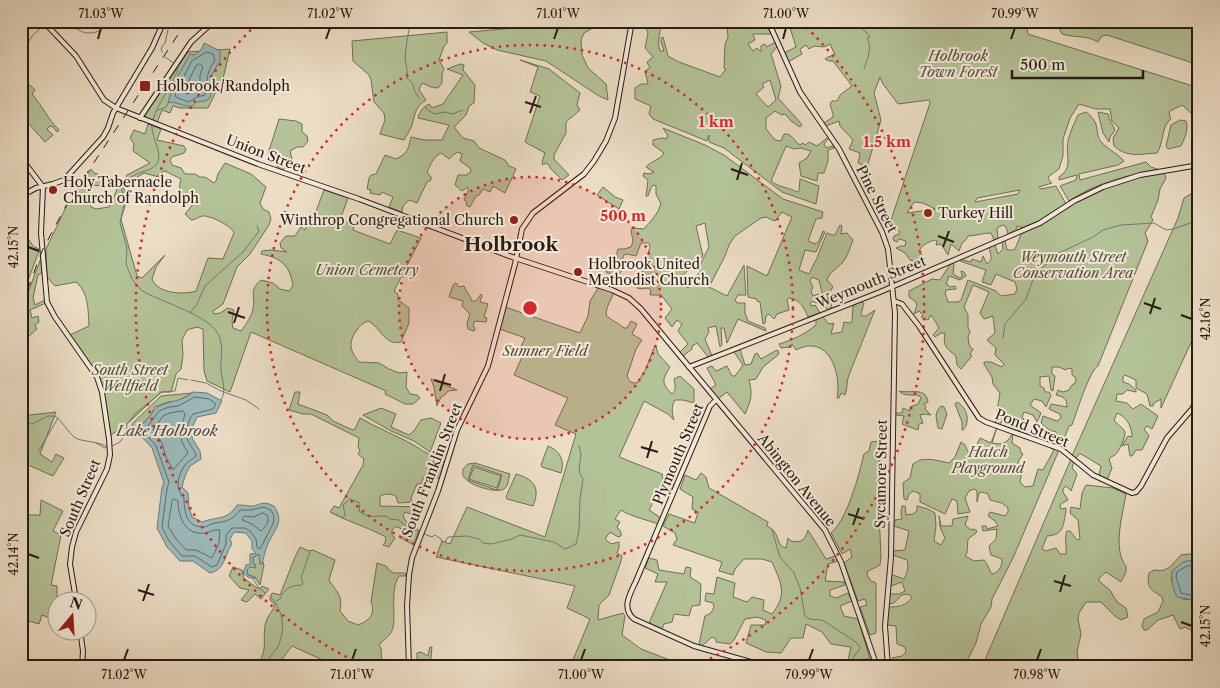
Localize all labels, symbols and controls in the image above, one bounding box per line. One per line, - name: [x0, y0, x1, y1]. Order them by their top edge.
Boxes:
- text: 71.03°W: [78, 6, 124, 21]
- text: 71.02°W: [307, 6, 354, 21]
- text: 71.01°W: [536, 6, 581, 21]
- text: 71.00°W: [763, 6, 810, 21]
- text: 70.99°W: [991, 6, 1040, 21]
- park label: Holbrook Town Forest: [918, 47, 999, 81]
- scale bar: [1012, 48, 1144, 80]
- text: 500 m: [1020, 55, 1065, 74]
- place label: Holbrook/Randolph: [156, 77, 290, 95]
- marker: Holbrook/Randolph: [138, 79, 152, 93]
- text: 1 km: [698, 112, 734, 131]
- street label: Union Street: [223, 131, 309, 178]
- text: 1.5 km: [863, 132, 911, 151]
- street label: Pine Street: [852, 162, 902, 236]
- place label: Holy Tabernacle Church of Randolph: [63, 173, 199, 207]
- marker: Holy Tabernacle Church of Randolph: [47, 184, 59, 196]
- place label: Turkey Hill: [938, 204, 1013, 222]
- text: 500 m: [600, 206, 646, 225]
- marker: Turkey Hill: [922, 207, 934, 219]
- place label: Winthrop Congregational Church: [279, 211, 504, 229]
- marker: Winthrop Congregational Church: [508, 214, 520, 226]
- text: 42.15°N: [6, 226, 21, 268]
- district label: Holbrook: [464, 233, 558, 256]
- park label: Weymouth Street Conservation Area: [1013, 248, 1134, 282]
- street label: Weymouth Street: [813, 252, 929, 313]
- place label: Holbrook United Methodist Church: [588, 255, 710, 289]
- park label: Union Cemetery: [315, 261, 419, 279]
- marker: Holbrook United Methodist Church: [572, 266, 584, 278]
- text: 42.16°N: [1198, 298, 1213, 340]
- centre of rings: [521, 299, 539, 317]
- park label: Sumner Field: [501, 342, 589, 360]
- park label: South Street Wellfield: [91, 361, 169, 395]
- street label: South Franklin Street: [398, 400, 466, 540]
- street label: Plymouth Street: [649, 401, 707, 507]
- street label: Pond Street: [992, 405, 1072, 451]
- street label: Sycamore Street: [871, 419, 891, 529]
- water label: Lake Holbrook: [115, 421, 218, 440]
- street label: Abington Avenue: [753, 429, 840, 530]
- park label: Hatch Playground: [951, 443, 1026, 477]
- street label: South Street: [56, 456, 104, 540]
- text: 42.14°N: [6, 533, 21, 575]
- north arrow: [48, 590, 98, 640]
- text: N: [67, 593, 85, 614]
- text: 42.15°N: [1198, 605, 1213, 647]
- text: 71.02°W: [101, 667, 148, 682]
- text: 71.01°W: [330, 667, 375, 682]
- text: 71.00°W: [558, 667, 605, 682]
- text: 70.99°W: [785, 667, 834, 682]
- text: 70.98°W: [1013, 667, 1062, 682]

